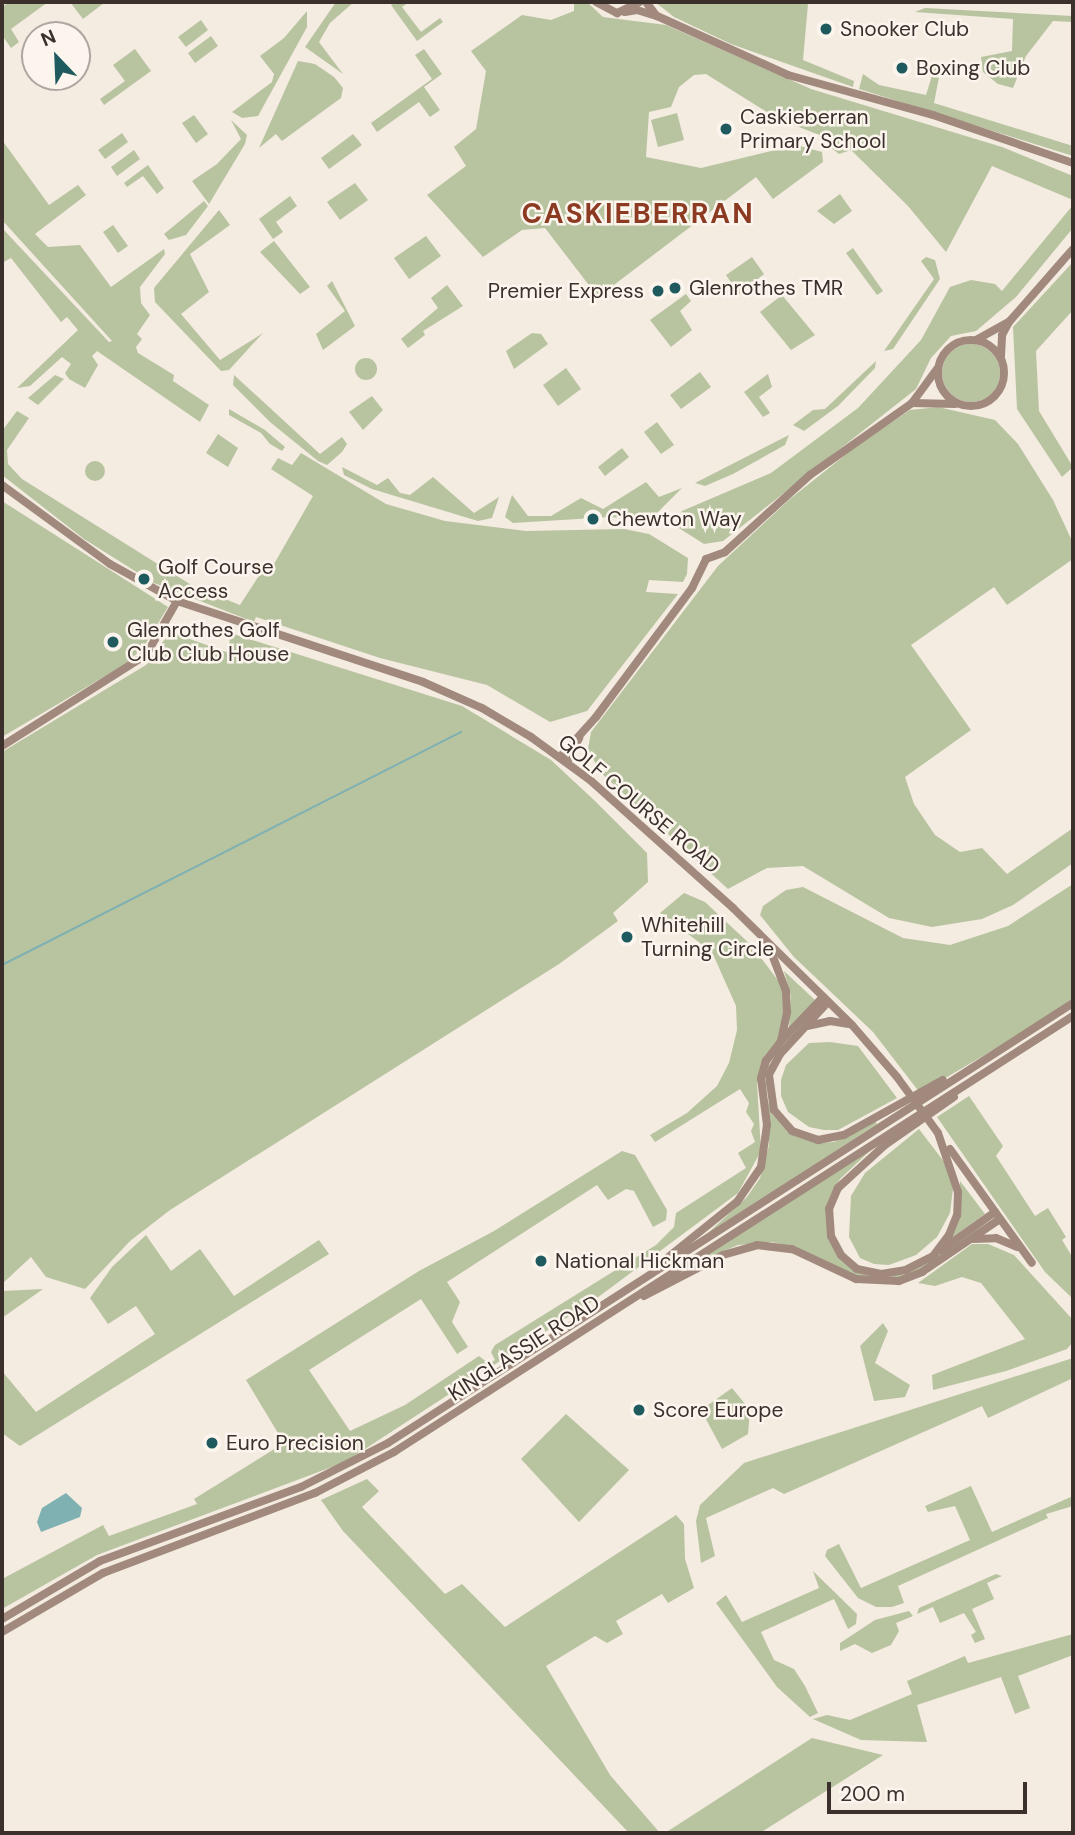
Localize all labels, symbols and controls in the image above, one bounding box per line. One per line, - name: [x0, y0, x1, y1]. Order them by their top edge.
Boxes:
- place label: Snooker Club: [840, 16, 969, 42]
- north arrow: [21, 21, 91, 91]
- marker: Snooker Club: [818, 21, 834, 37]
- text: N: [37, 24, 60, 52]
- place label: Boxing Club: [916, 55, 1030, 81]
- marker: Boxing Club: [894, 60, 910, 76]
- place label: Caskieberran Primary School: [740, 104, 886, 154]
- marker: Caskieberran Primary School: [718, 121, 734, 137]
- district label: CASKIEBERRAN: [523, 197, 753, 231]
- place label: Glenrothes TMR: [689, 275, 843, 301]
- place label: Premier Express: [488, 278, 644, 304]
- marker: Glenrothes TMR: [667, 280, 683, 296]
- marker: Premier Express: [650, 283, 666, 299]
- place label: Chewton Way: [607, 506, 742, 532]
- marker: Chewton Way: [585, 511, 601, 527]
- place label: Golf Course Access: [158, 554, 274, 604]
- marker: Golf Course Access: [136, 571, 152, 587]
- place label: Glenrothes Golf Club Club House: [127, 617, 289, 667]
- marker: Glenrothes Golf Club Club House: [105, 634, 121, 650]
- street label: GOLF COURSE ROAD: [553, 729, 725, 879]
- place label: Whitehill Turning Circle: [641, 912, 774, 962]
- marker: Whitehill Turning Circle: [619, 929, 635, 945]
- place label: National Hickman: [555, 1248, 724, 1274]
- marker: National Hickman: [533, 1253, 549, 1269]
- street label: KINGLASSIE ROAD: [444, 1290, 604, 1406]
- place label: Score Europe: [653, 1397, 783, 1423]
- marker: Score Europe: [631, 1402, 647, 1418]
- place label: Euro Precision: [226, 1430, 364, 1456]
- marker: Euro Precision: [204, 1435, 220, 1451]
- scale bar: [830, 1769, 1030, 1813]
- text: 200 m: [840, 1780, 905, 1808]

